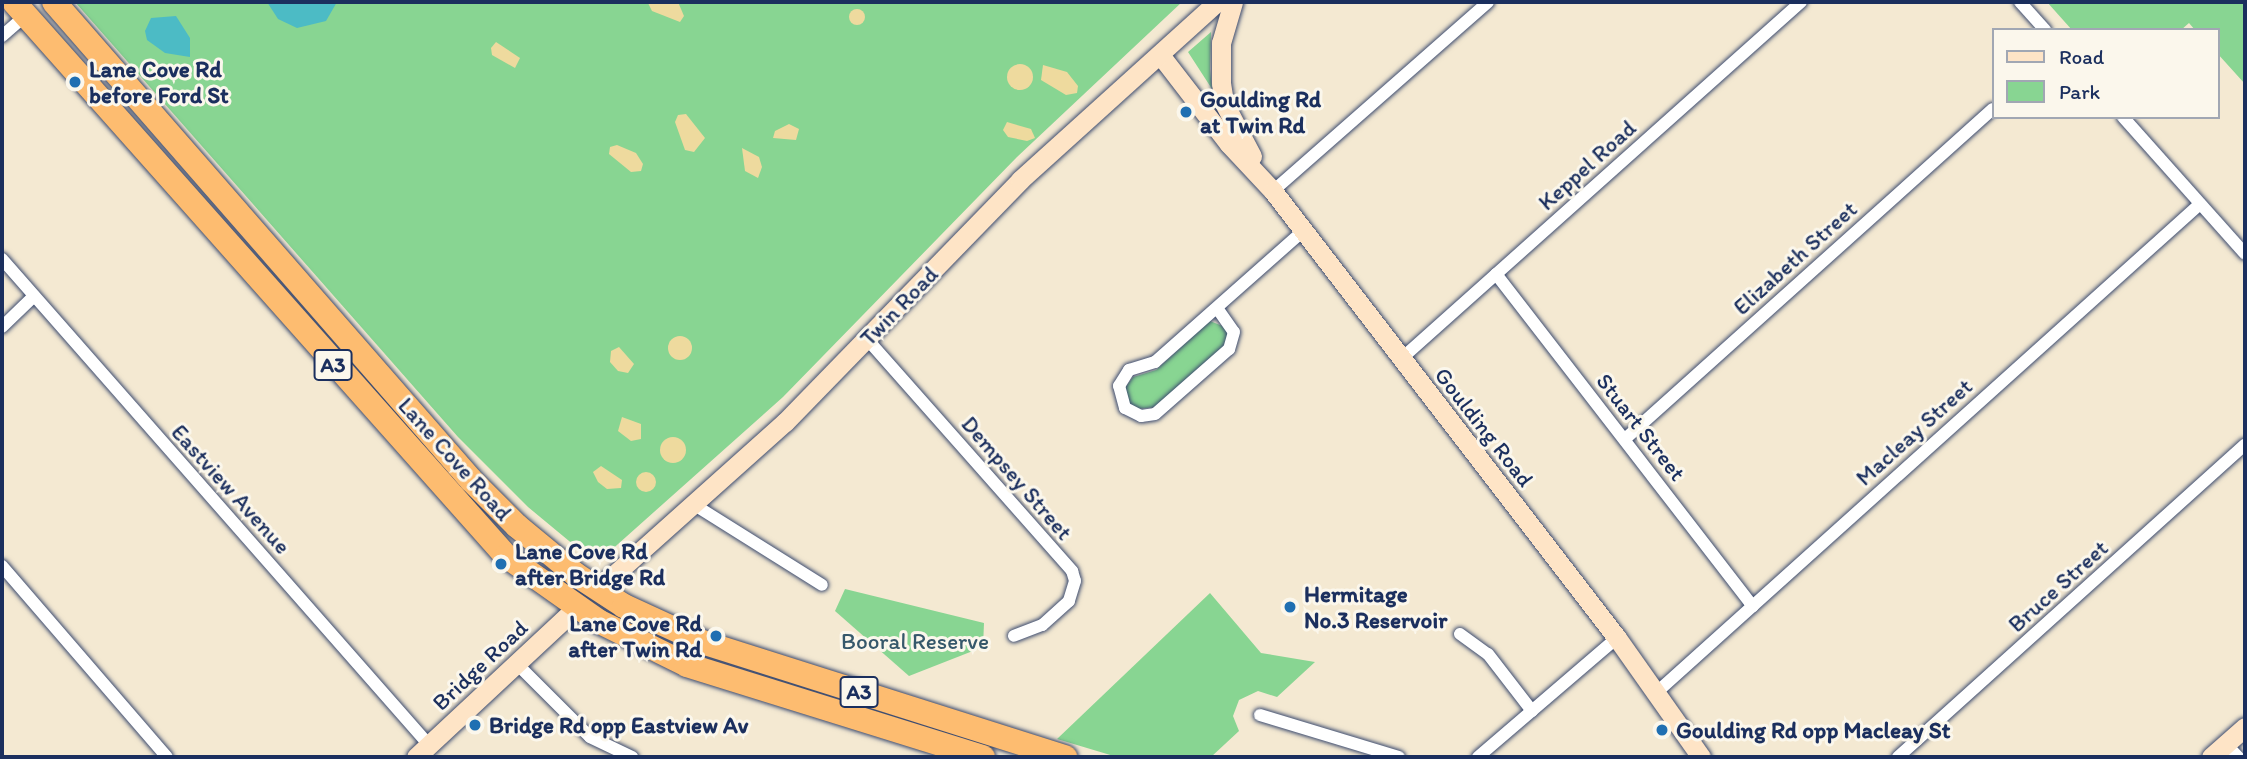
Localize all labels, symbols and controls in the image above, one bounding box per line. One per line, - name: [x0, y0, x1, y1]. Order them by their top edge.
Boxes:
- legend: [1992, 28, 2219, 119]
- text: Road: [2059, 44, 2104, 69]
- place label: Lane Cove Rd before Ford St: [89, 55, 229, 109]
- marker: Lane Cove Rd before Ford St: [67, 74, 83, 90]
- text: Park: [2059, 79, 2100, 104]
- place label: Goulding Rd at Twin Rd: [1200, 85, 1321, 139]
- marker: Goulding Rd at Twin Rd: [1178, 104, 1194, 120]
- street label: Keppel Road: [1533, 114, 1641, 216]
- street label: Elizabeth Street: [1728, 195, 1862, 321]
- street label: Twin Road: [855, 261, 943, 351]
- road number: A3: [312, 348, 354, 382]
- street label: Goulding Road: [1429, 362, 1539, 492]
- street label: Stuart Street: [1590, 368, 1692, 486]
- street label: Macleay Street: [1850, 373, 1978, 491]
- street label: Lane Cove Road: [393, 392, 517, 526]
- street label: Dempsey Street: [956, 410, 1078, 546]
- street label: Eastview Avenue: [166, 419, 296, 559]
- street label: Bruce Street: [2003, 534, 2113, 638]
- place label: Lane Cove Rd after Bridge Rd: [515, 537, 666, 591]
- marker: Lane Cove Rd after Bridge Rd: [493, 556, 509, 572]
- place label: Hermitage No.3 Reservoir: [1304, 580, 1447, 634]
- marker: Hermitage No.3 Reservoir: [1282, 599, 1298, 615]
- place label: Lane Cove Rd after Twin Rd: [570, 609, 702, 663]
- street label: Bridge Road: [427, 614, 533, 716]
- park label: Booral Reserve: [841, 627, 989, 655]
- marker: Lane Cove Rd after Twin Rd: [708, 628, 724, 644]
- road number: A3: [838, 674, 880, 710]
- place label: Bridge Rd opp Eastview Av: [489, 711, 748, 739]
- place label: Goulding Rd opp Macleay St: [1676, 716, 1951, 744]
- marker: Bridge Rd opp Eastview Av: [467, 717, 483, 733]
- marker: Goulding Rd opp Macleay St: [1654, 722, 1670, 738]

